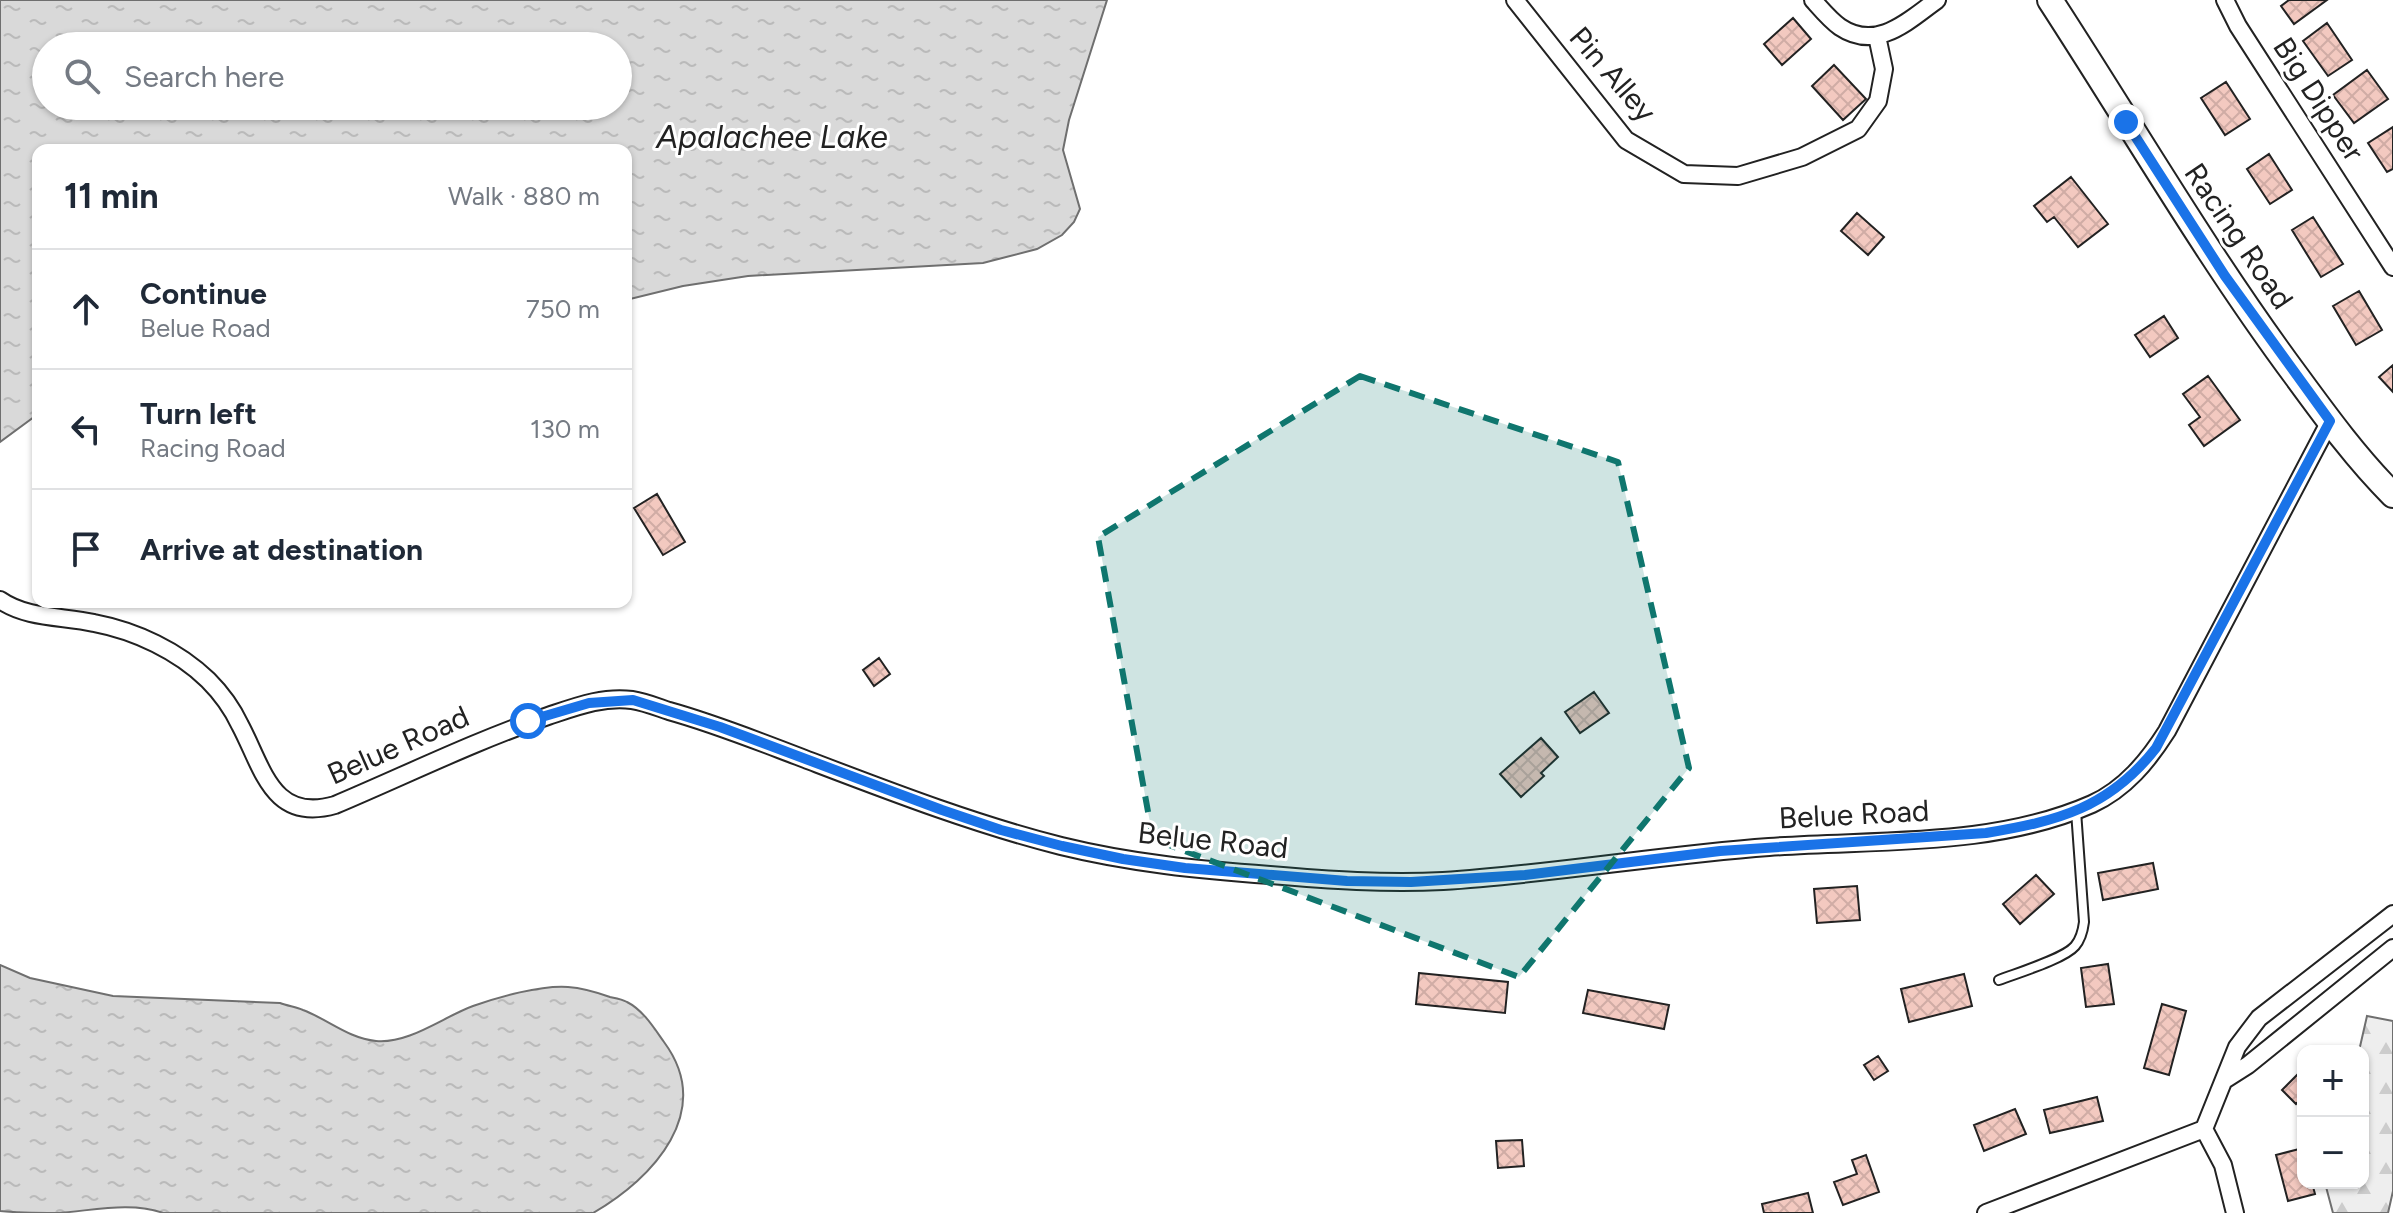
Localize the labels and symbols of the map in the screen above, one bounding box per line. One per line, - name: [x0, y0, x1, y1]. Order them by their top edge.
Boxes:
- street label: Pin Alley: [1562, 19, 1664, 129]
- street label: Big Dipper: [2265, 30, 2373, 168]
- route end: [2108, 104, 2144, 140]
- water label: Apalachee Lake: [654, 118, 888, 156]
- street label: Racing Road: [2177, 156, 2301, 316]
- street label: Belue Road: [322, 697, 474, 793]
- route start: [510, 703, 546, 739]
- street label: Belue Road: [1778, 792, 1930, 836]
- street label: Belue Road: [1136, 814, 1290, 866]

